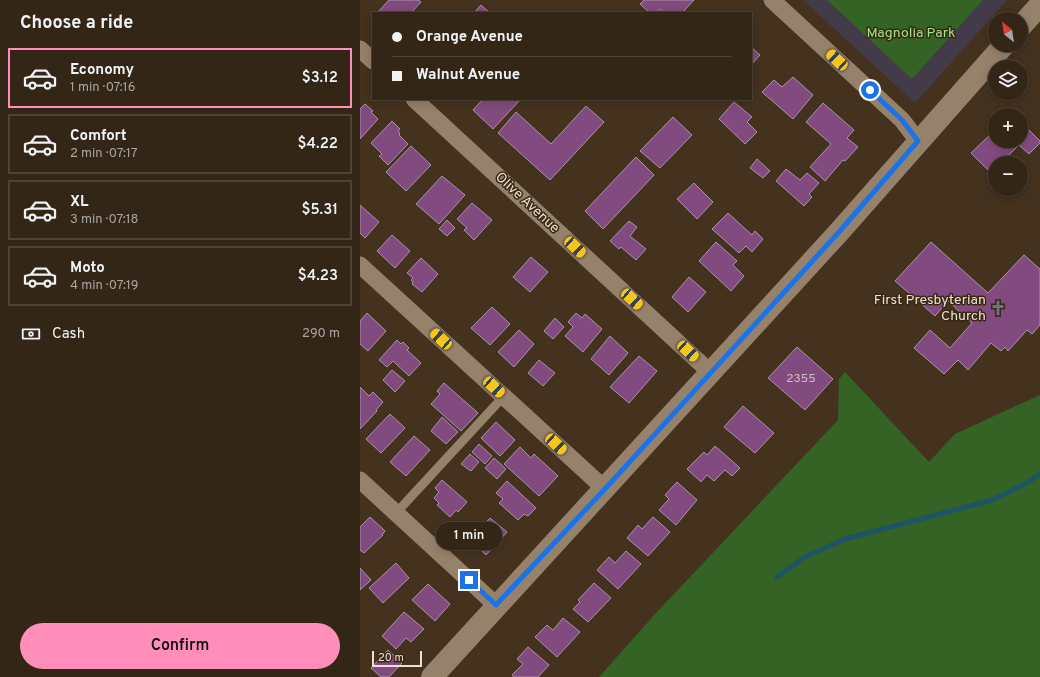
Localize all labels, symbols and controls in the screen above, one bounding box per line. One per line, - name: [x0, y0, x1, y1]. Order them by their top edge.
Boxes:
- text: Choose a ride: [20, 12, 133, 35]
- north arrow: [988, 12, 1028, 52]
- map controls: [988, 12, 1028, 196]
- park label: Magnolia Park: [866, 25, 956, 42]
- text: Orange Avenue: [416, 28, 523, 47]
- car: [824, 47, 850, 73]
- icon: car: [22, 60, 58, 96]
- button: layers: [988, 60, 1028, 100]
- text: Economy: [70, 61, 134, 80]
- text: Walnut Avenue: [416, 66, 520, 85]
- text: $3.12: [302, 69, 338, 88]
- text: 1 min · 07:16: [70, 80, 135, 96]
- route start: [861, 81, 879, 99]
- button: +: [988, 108, 1028, 148]
- icon: car: [22, 126, 58, 162]
- text: Comfort: [70, 127, 127, 146]
- text: $4.22: [298, 135, 338, 154]
- text: 2 min · 07:17: [70, 146, 137, 162]
- button: −: [988, 156, 1028, 196]
- street label: Olive Avenue: [491, 169, 563, 237]
- icon: car: [22, 192, 58, 228]
- text: XL: [70, 193, 88, 212]
- text: $5.31: [301, 201, 338, 220]
- text: 3 min · 07:18: [70, 212, 139, 228]
- car: [562, 234, 588, 260]
- icon: car: [22, 258, 58, 294]
- text: Moto: [70, 259, 105, 278]
- text: $4.23: [298, 267, 338, 286]
- text: 4 min · 07:19: [70, 278, 139, 294]
- car: [619, 287, 645, 311]
- place label: First Presbyterian Church: [874, 292, 986, 325]
- church icon: First Presbyterian Church: [989, 299, 1007, 317]
- icon: cash: [20, 323, 42, 345]
- text: Cash: [52, 325, 85, 344]
- text: 290 m: [302, 326, 340, 342]
- car: [428, 327, 454, 351]
- car: [675, 338, 701, 364]
- house number: 2355: [786, 371, 816, 387]
- car: [481, 375, 507, 399]
- car: [543, 431, 569, 457]
- callout: 1 min: [436, 522, 502, 550]
- text: 1 min: [454, 528, 484, 544]
- route end: [460, 571, 478, 589]
- button: Confirm: [20, 623, 340, 669]
- scale bar: [372, 649, 422, 668]
- text: 20 m: [378, 651, 404, 665]

